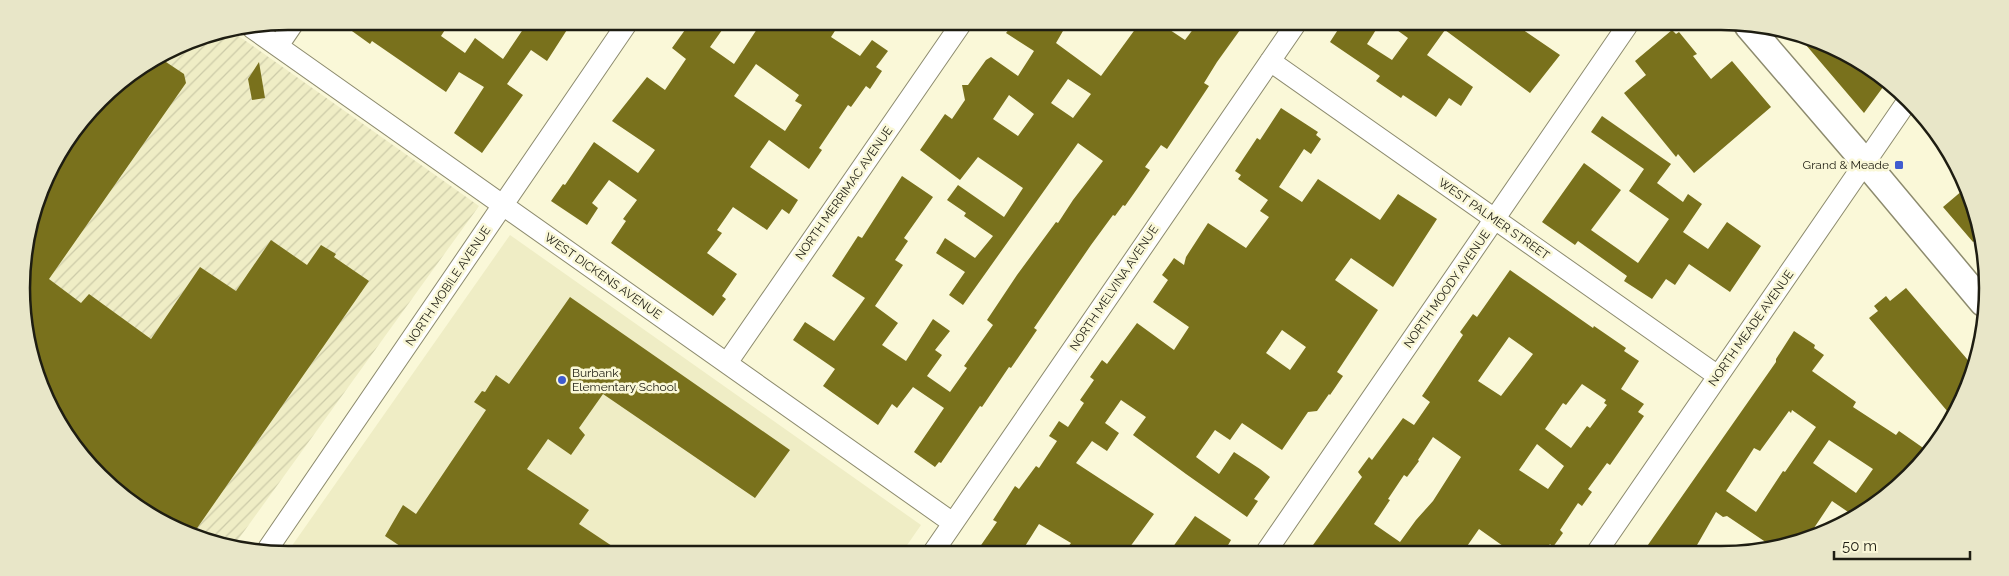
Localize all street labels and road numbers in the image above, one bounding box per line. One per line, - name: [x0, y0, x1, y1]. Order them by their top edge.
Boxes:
- street label: NORTH MERRIMAC AVENUE: [793, 124, 895, 262]
- street label: WEST PALMER STREET: [1436, 175, 1553, 263]
- street label: NORTH MELVINA AVENUE: [1067, 223, 1161, 353]
- street label: NORTH MOBILE AVENUE: [403, 224, 493, 348]
- street label: NORTH MOODY AVENUE: [1401, 227, 1493, 351]
- street label: WEST DICKENS AVENUE: [542, 230, 664, 322]
- street label: NORTH MEADE AVENUE: [1706, 267, 1796, 389]

